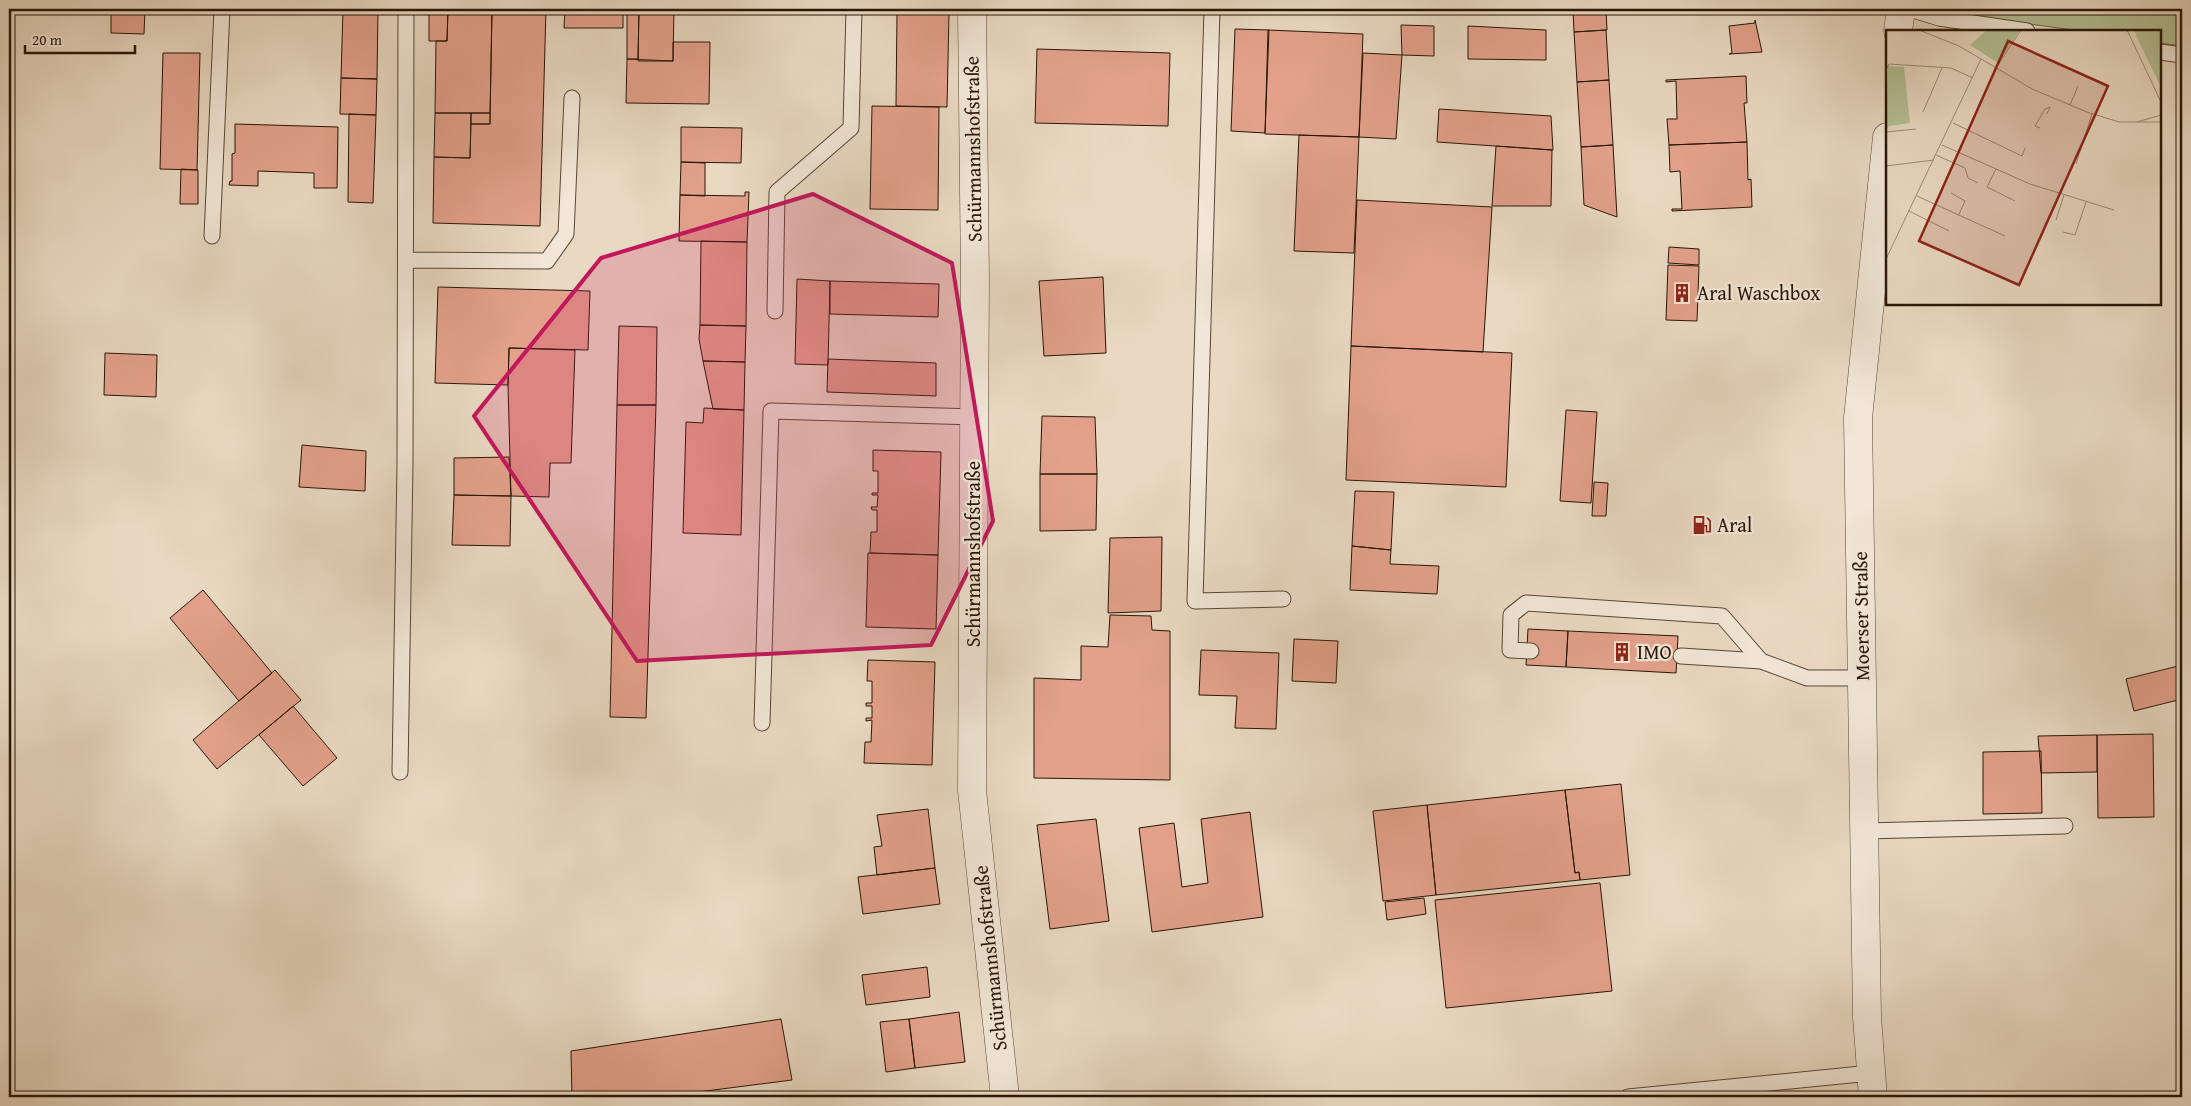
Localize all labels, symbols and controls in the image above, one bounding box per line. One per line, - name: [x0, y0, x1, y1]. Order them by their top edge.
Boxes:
- scale bar: [25, 22, 135, 54]
- text: 20 m: [32, 29, 63, 50]
- inset map: [1886, 30, 2161, 305]
- street label: Schürmannshofstraße: [956, 56, 989, 242]
- place label: Aral Waschbox: [1697, 278, 1821, 307]
- building icon: Aral Waschbox: [1671, 282, 1693, 304]
- street label: Schürmannshofstraße: [958, 461, 987, 647]
- place label: Aral: [1717, 510, 1753, 539]
- fuel station icon: Aral: [1691, 514, 1713, 536]
- street label: Moerser Straße: [1845, 551, 1876, 681]
- place label: IMO: [1637, 637, 1672, 666]
- building icon: IMO: [1611, 641, 1633, 663]
- street label: Schürmannshofstraße: [965, 864, 1014, 1052]

